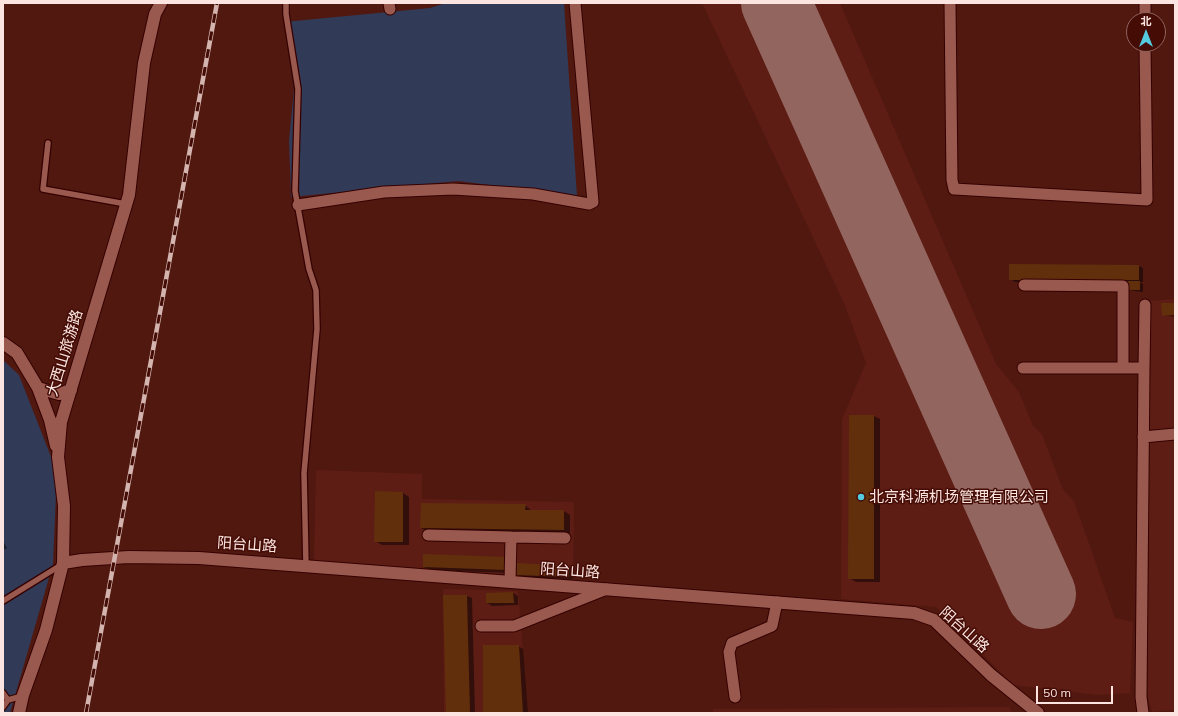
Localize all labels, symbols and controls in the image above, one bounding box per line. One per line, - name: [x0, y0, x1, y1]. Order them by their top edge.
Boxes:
- north arrow: [1126, 12, 1166, 52]
- text: 北: [1141, 14, 1152, 28]
- street label: 大西山旅游路: [43, 307, 87, 399]
- place label: 北京科源机场管理有限公司: [869, 488, 1049, 506]
- marker: 北京科源机场管理有限公司: [856, 492, 866, 502]
- street label: 阳台山路: [216, 534, 278, 556]
- street label: 阳台山路: [539, 560, 601, 582]
- street label: 阳台山路: [936, 603, 992, 657]
- scale bar: [1038, 678, 1115, 704]
- text: 50 m: [1043, 685, 1071, 700]

